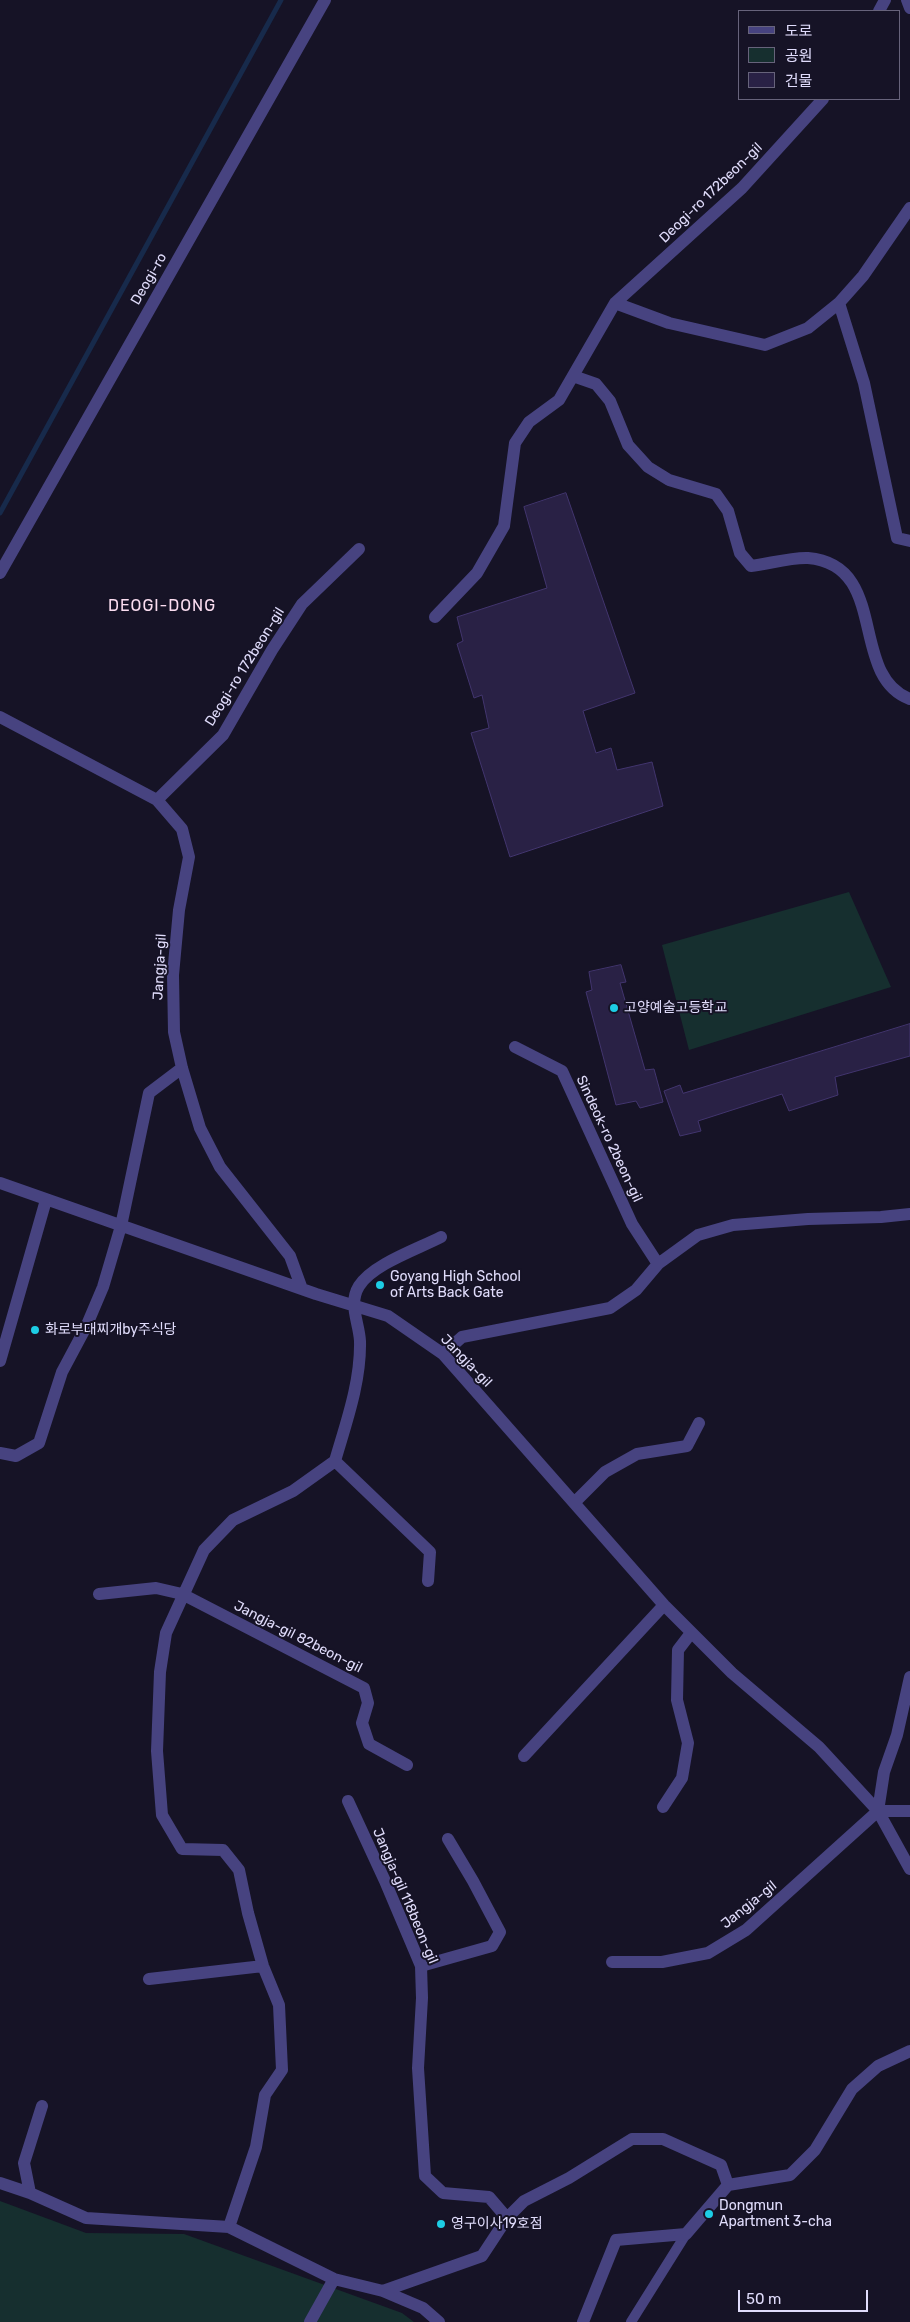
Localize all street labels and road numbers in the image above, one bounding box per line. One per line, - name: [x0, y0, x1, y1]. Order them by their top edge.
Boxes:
- street label: Deogi-ro 172beon-gil: [656, 139, 766, 247]
- street label: Deogi-ro: [127, 250, 171, 308]
- street label: Deogi-ro 172beon-gil: [202, 605, 288, 729]
- street label: Jangja-gil: [150, 933, 170, 1001]
- street label: Sindeok-ro 2beon-gil: [572, 1073, 646, 1205]
- street label: Jangja-gil: [437, 1331, 495, 1391]
- street label: Jangja-gil 82beon-gil: [231, 1597, 365, 1677]
- street label: Jangja-gil 118beon-gil: [369, 1826, 441, 1966]
- street label: Jangja-gil: [718, 1877, 780, 1933]

